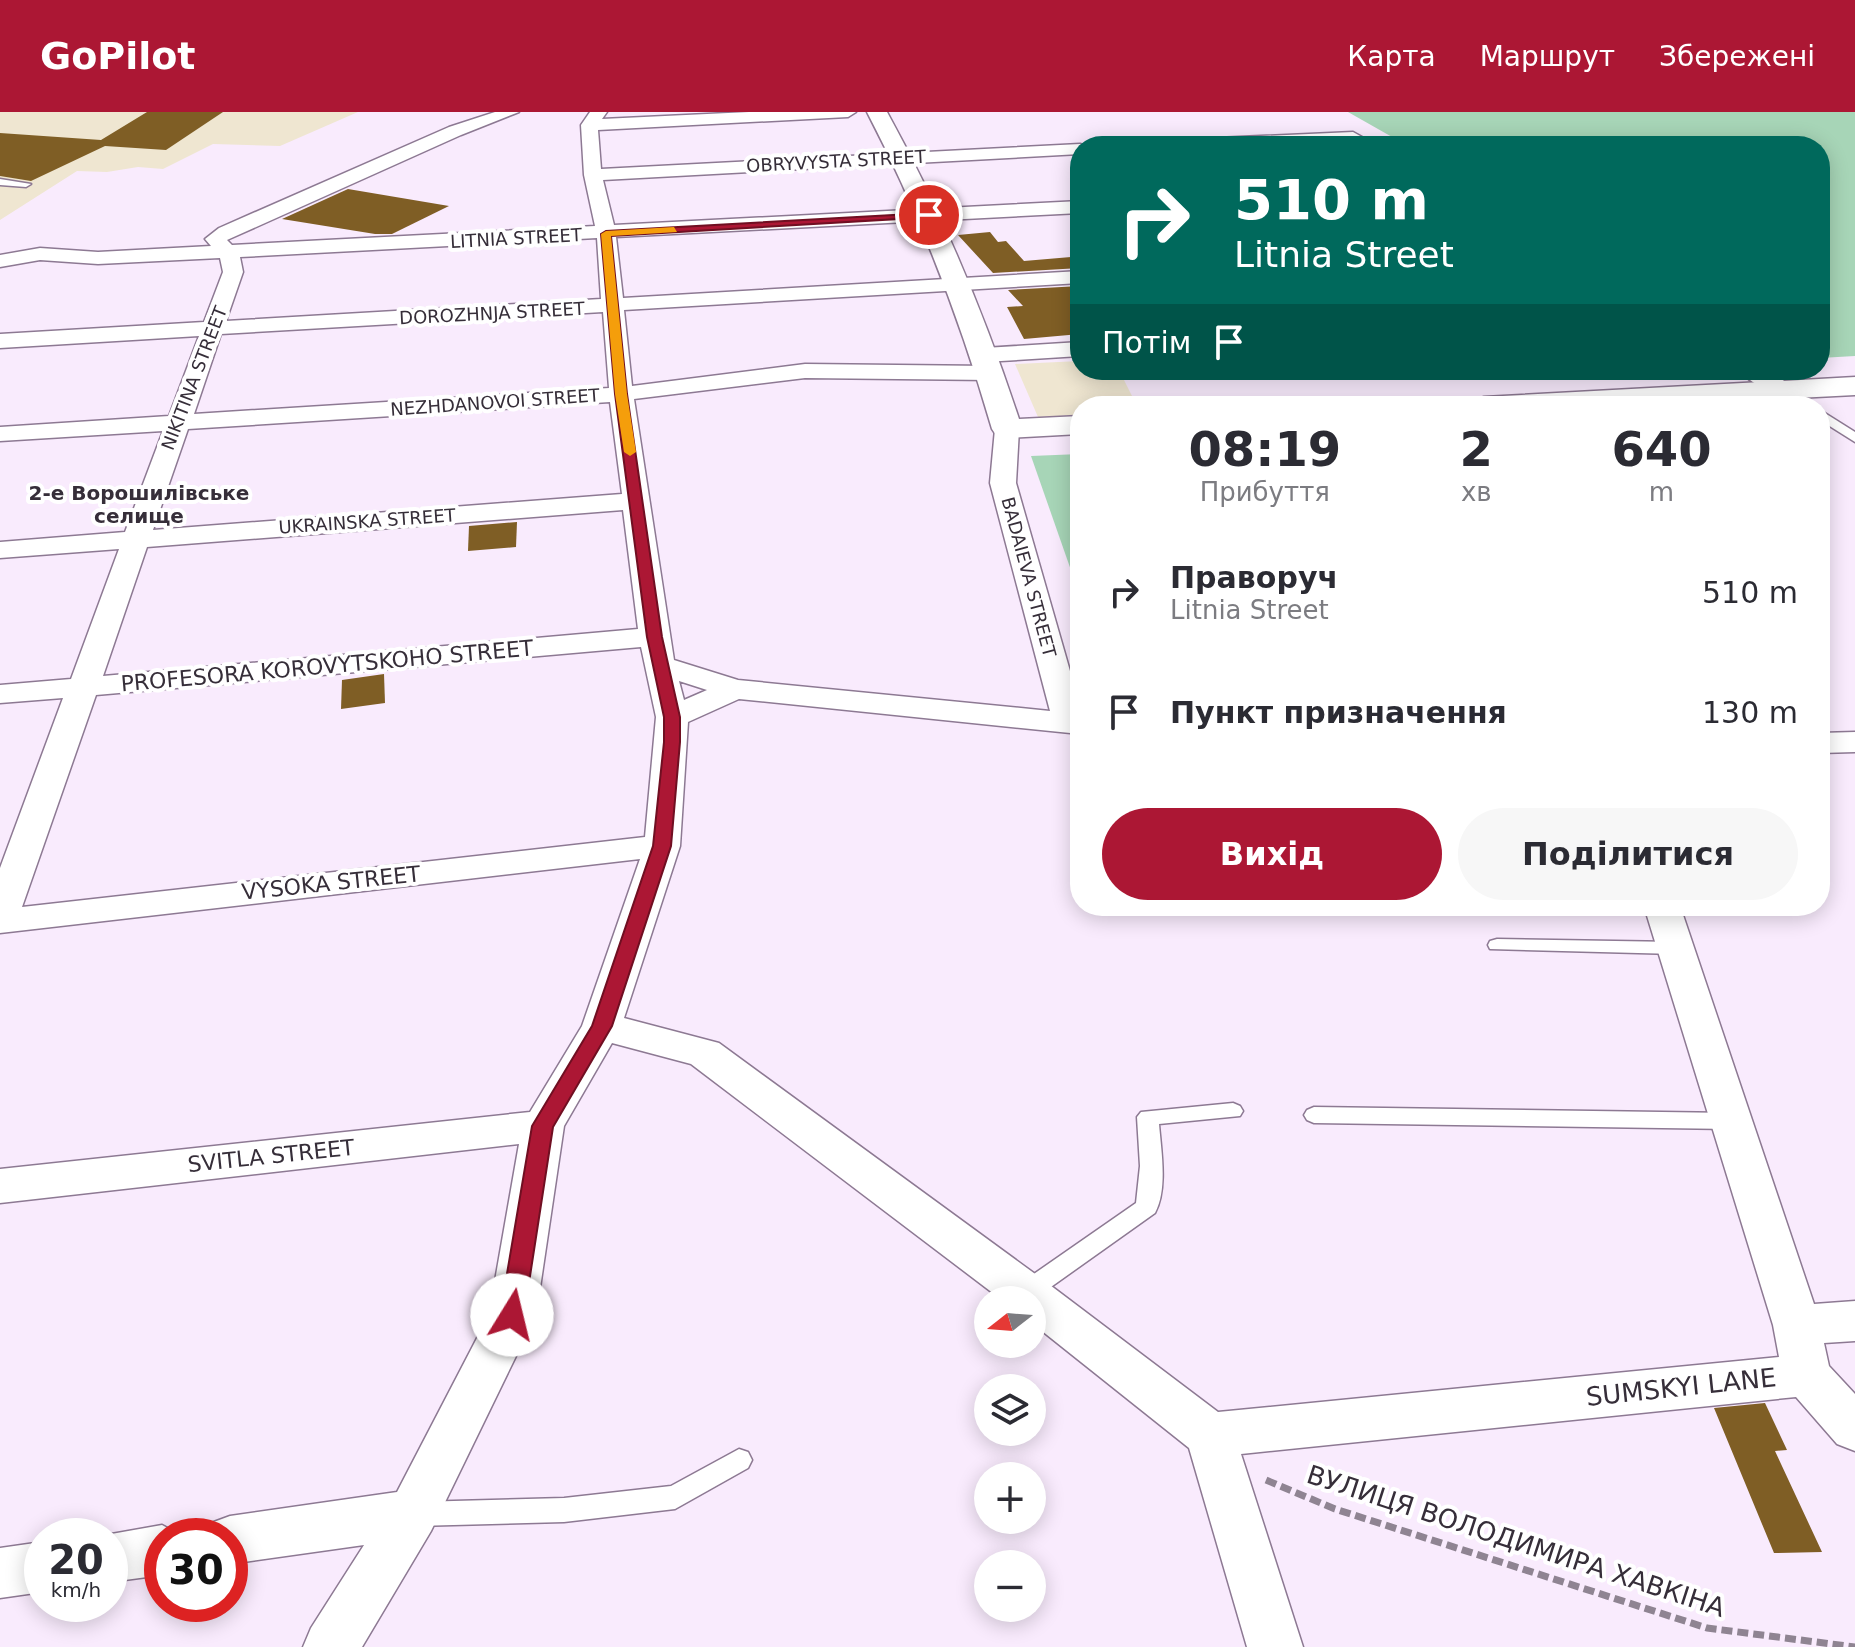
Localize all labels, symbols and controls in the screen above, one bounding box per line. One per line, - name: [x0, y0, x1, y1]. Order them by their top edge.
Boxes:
- text: GoPilot: [40, 34, 195, 78]
- text: Карта: [1347, 40, 1436, 73]
- text: Маршрут: [1480, 40, 1615, 73]
- text: Збережені: [1659, 40, 1815, 73]
- street label: OBRYVYSTA STREET: [746, 146, 927, 176]
- text: 510 m: [1234, 167, 1429, 232]
- icon: right: [1102, 168, 1206, 272]
- pin: [895, 181, 963, 249]
- icon: arrive: [907, 193, 951, 237]
- street label: LITNIA STREET: [450, 224, 583, 252]
- text: Litnia Street: [1234, 234, 1454, 275]
- street label: DOROZHNJA STREET: [399, 298, 586, 328]
- street label: NIKITINA STREET: [157, 302, 231, 453]
- icon: arrive: [1207, 320, 1251, 364]
- text: Потім: [1102, 325, 1191, 360]
- street label: NEZHDANOVOI STREET: [390, 384, 601, 420]
- text: 08:19: [1188, 421, 1341, 477]
- text: 2: [1460, 421, 1493, 477]
- text: 640: [1611, 421, 1712, 477]
- text: Прибуття: [1200, 477, 1330, 507]
- text: хв: [1461, 477, 1492, 507]
- text: m: [1649, 477, 1674, 507]
- district label: 2-е Ворошилівське селище: [29, 481, 249, 528]
- street label: BADAIEVA STREET: [997, 495, 1061, 660]
- street label: UKRAINSKA STREET: [278, 504, 457, 538]
- text: Праворуч: [1170, 560, 1338, 595]
- icon: right: [1102, 570, 1146, 614]
- text: 510 m: [1702, 575, 1798, 610]
- text: Litnia Street: [1170, 595, 1329, 625]
- street label: PROFESORA KOROVYTSKOHO STREET: [120, 635, 535, 696]
- icon: arrive: [1102, 690, 1146, 734]
- text: Пункт призначення: [1170, 695, 1507, 730]
- text: 130 m: [1702, 695, 1798, 730]
- button: Вихід: [1102, 808, 1442, 900]
- button: Поділитися: [1458, 808, 1798, 900]
- street label: VYSOKA STREET: [240, 861, 422, 905]
- street label: SVITLA STREET: [186, 1135, 356, 1177]
- position arrow: [470, 1273, 554, 1357]
- north arrow: [974, 1286, 1046, 1358]
- map controls: [974, 1286, 1046, 1622]
- street label: SUMSKYI LANE: [1584, 1362, 1778, 1412]
- button: layers: [974, 1374, 1046, 1446]
- street label: ВУЛИЦЯ ВОЛОДИМИРА ХАВКІНА: [1303, 1459, 1729, 1623]
- button: +: [974, 1462, 1046, 1534]
- speed limit sign: 30: [144, 1518, 248, 1622]
- text: 20: [48, 1537, 104, 1583]
- button: −: [974, 1550, 1046, 1622]
- text: km/h: [51, 1578, 101, 1602]

